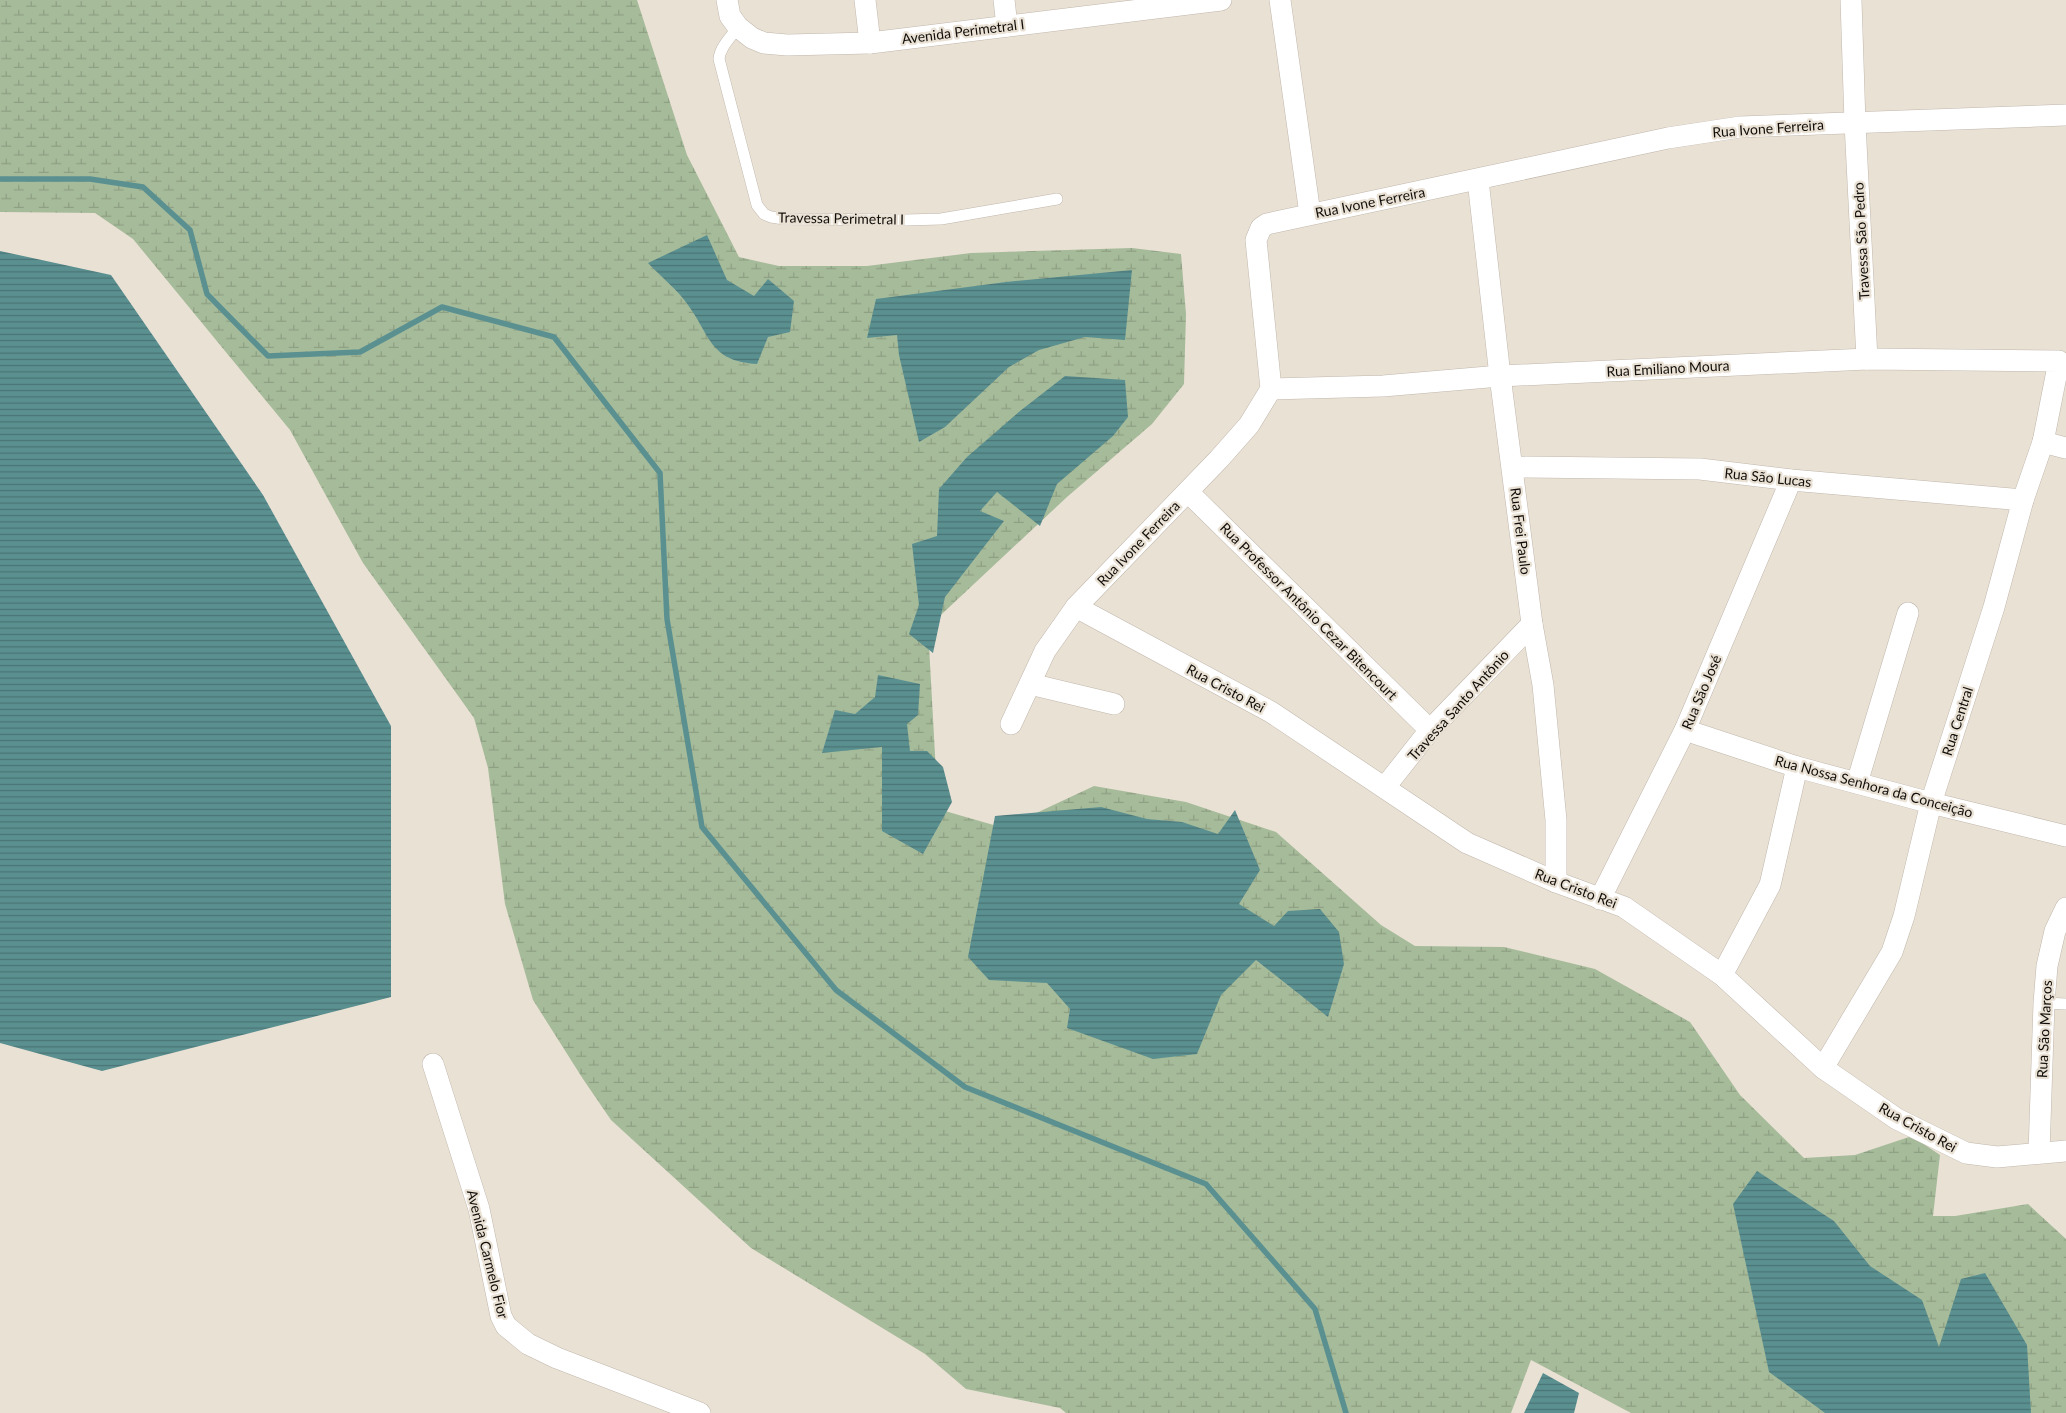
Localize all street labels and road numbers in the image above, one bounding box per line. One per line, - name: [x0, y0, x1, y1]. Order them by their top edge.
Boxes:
- street label: Avenida Perimetral I: [901, 15, 1025, 47]
- street label: Rua Ivone Ferreira: [1712, 116, 1824, 140]
- street label: Travessa São Pedro: [1849, 182, 1873, 300]
- street label: Rua Ivone Ferreira: [1314, 183, 1426, 221]
- street label: Travessa Perimetral I: [778, 208, 904, 228]
- street label: Rua Emiliano Moura: [1606, 356, 1730, 380]
- street label: Rua São Lucas: [1724, 464, 1812, 490]
- street label: Rua Frei Paulo: [1507, 487, 1535, 576]
- street label: Rua Ivone Ferreira: [1093, 497, 1183, 589]
- street label: Rua Professor Antônio Cezar Bitencourt: [1217, 519, 1401, 703]
- street label: Travessa Santo Antônio: [1404, 646, 1512, 764]
- street label: Rua São José: [1678, 652, 1724, 732]
- street label: Rua Cristo Rei: [1184, 660, 1268, 716]
- street label: Rua Central: [1938, 684, 1976, 758]
- street label: Rua Nossa Senhora da Conceição: [1773, 751, 1975, 821]
- street label: Rua Cristo Rei: [1533, 865, 1619, 911]
- street label: Rua São Marços: [2033, 980, 2055, 1078]
- street label: Rua Cristo Rei: [1876, 1099, 1960, 1155]
- street label: Avenida Carmelo Fior: [464, 1188, 512, 1320]

